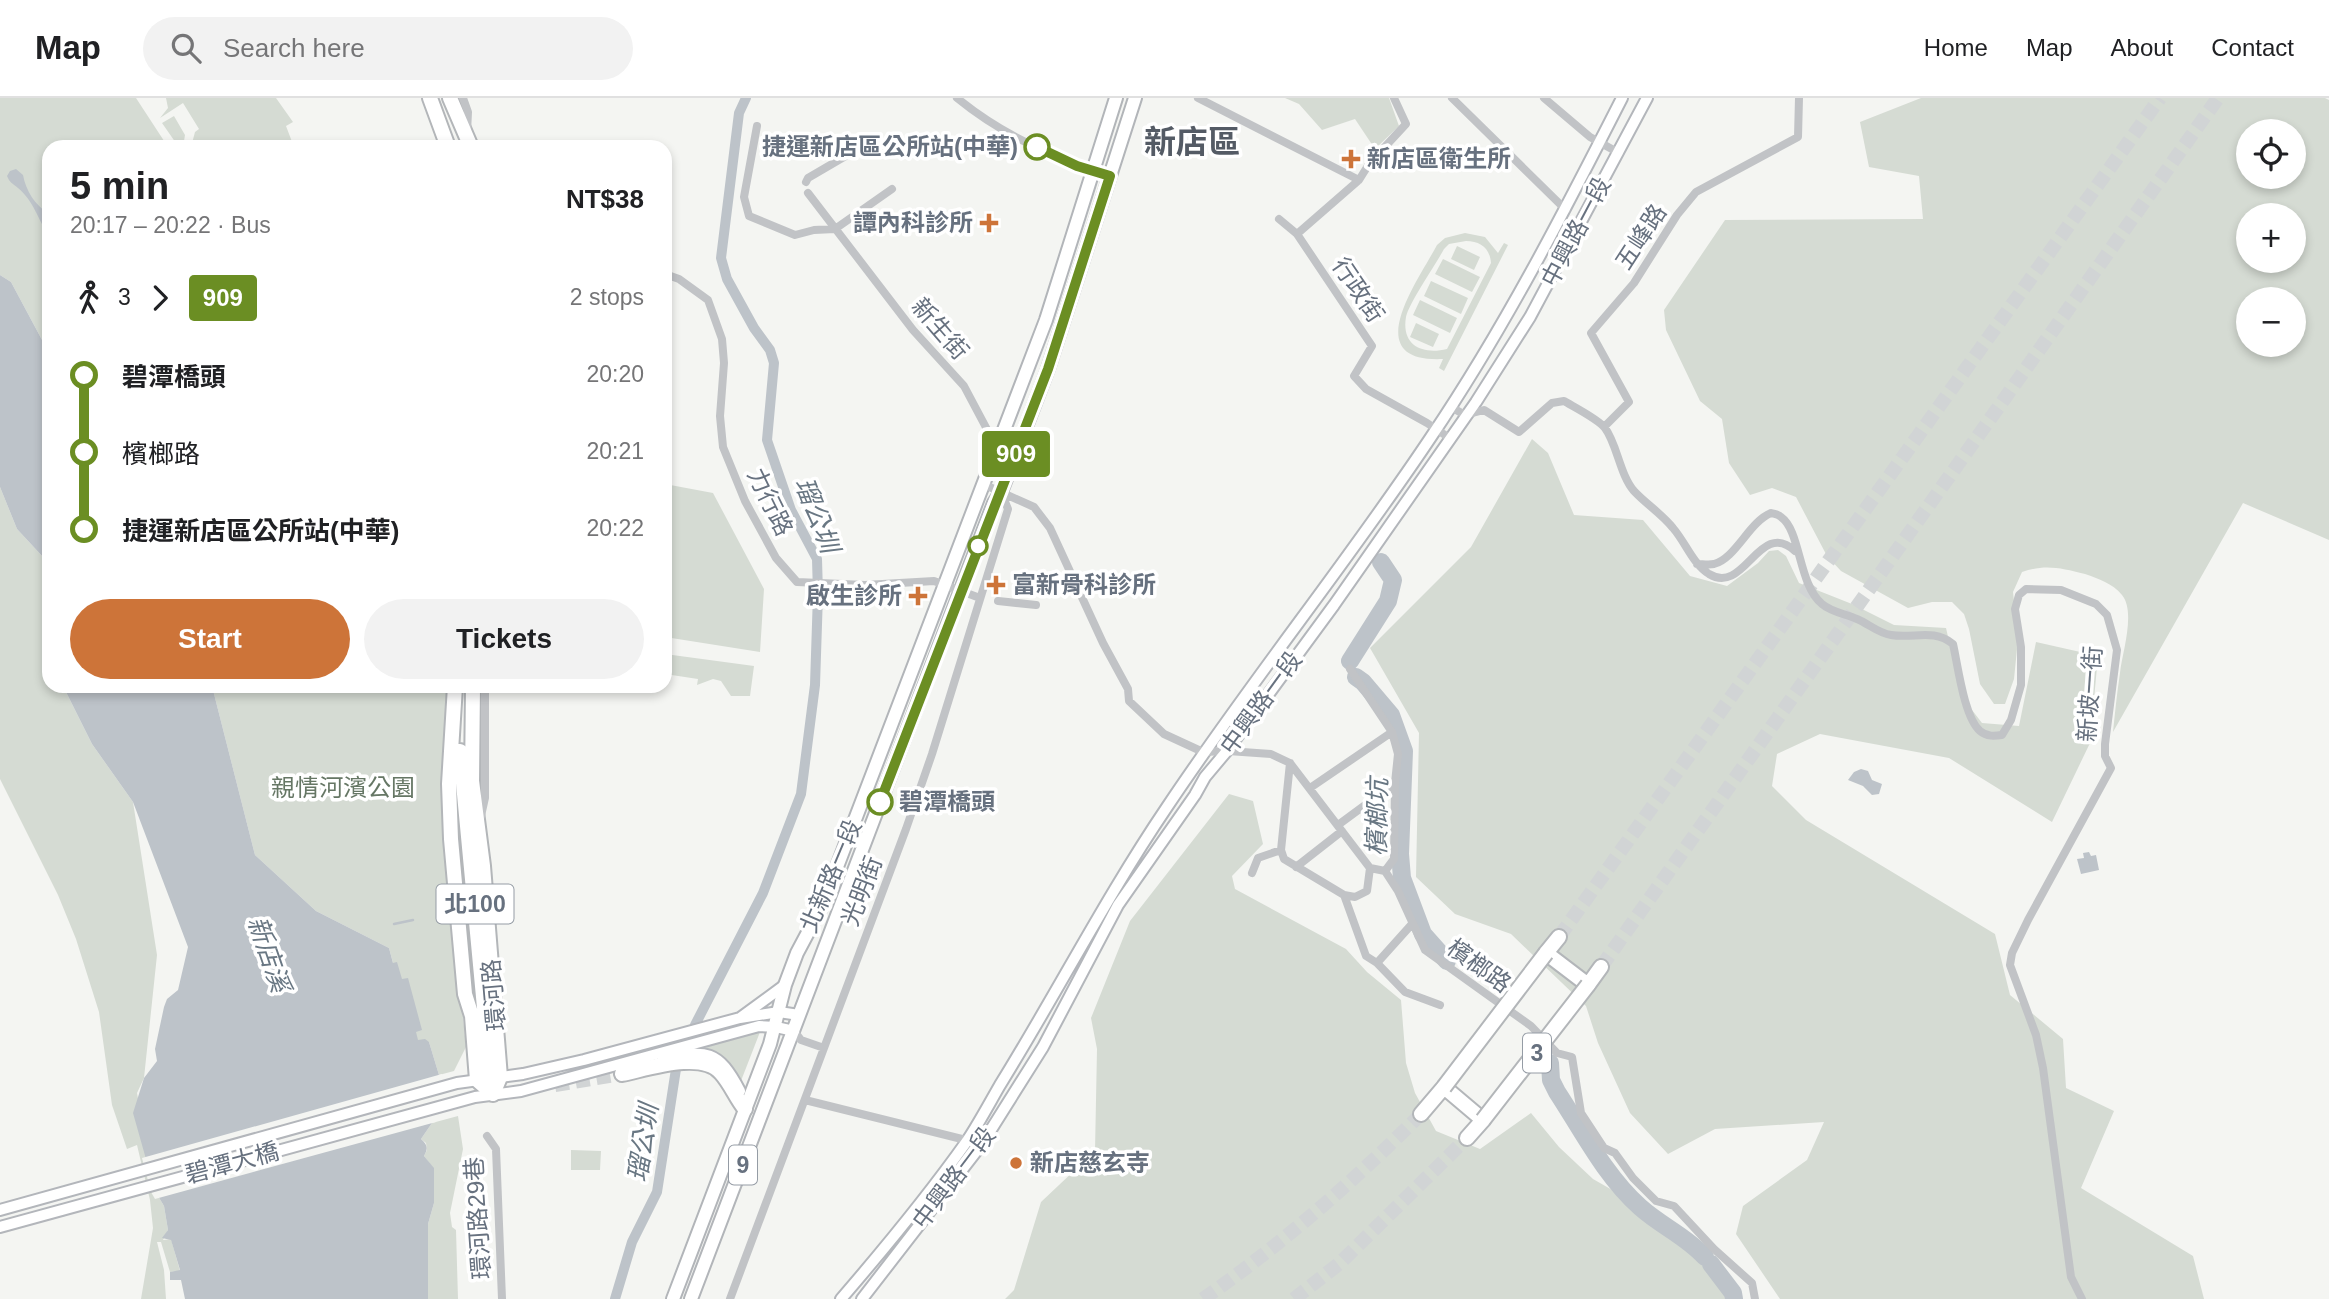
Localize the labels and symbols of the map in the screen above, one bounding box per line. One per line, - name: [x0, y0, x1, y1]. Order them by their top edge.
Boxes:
- district label: 新店區: [1144, 124, 1240, 160]
- place label: 捷運新店區公所站(中華): [762, 133, 1018, 160]
- marker: 捷運新店區公所站(中華): [1024, 134, 1050, 160]
- place label: 新店區衛生所: [1367, 145, 1511, 172]
- marker: 新店區衛生所: [1341, 149, 1361, 169]
- street label: 中興路一段: [1535, 172, 1616, 291]
- street label: 五峰路: [1610, 199, 1672, 274]
- place label: 譚內科診所: [853, 209, 973, 236]
- marker: 譚內科診所: [979, 213, 999, 233]
- street label: 行政街: [1327, 252, 1390, 327]
- street label: 新生街: [907, 293, 974, 365]
- line badge: 909: [976, 431, 1056, 477]
- street label: 力行路: [743, 464, 798, 540]
- water label: 瑠公圳: [789, 473, 846, 561]
- unlabelled marker: [968, 536, 988, 556]
- place label: 富新骨科診所: [1012, 571, 1156, 598]
- marker: 富新骨科診所: [986, 575, 1006, 595]
- place label: 啟生診所: [806, 582, 902, 609]
- marker: 啟生診所: [908, 586, 928, 606]
- street label: 新坡一街: [2073, 645, 2106, 743]
- street label: 中興路一段: [1214, 646, 1307, 759]
- park label: 親情河濱公園: [271, 774, 415, 801]
- water label: 檳榔坑: [1361, 774, 1393, 856]
- place label: 碧潭橋頭: [899, 788, 995, 815]
- marker: 碧潭橋頭: [867, 789, 893, 815]
- street label: 北新路一段: [795, 815, 866, 936]
- street label: 光明街: [836, 852, 887, 929]
- road number: 北100: [436, 884, 514, 924]
- water label: 新店溪: [242, 912, 297, 1000]
- street label: 檳榔路: [1442, 934, 1516, 998]
- street label: 環河路: [477, 958, 510, 1032]
- road number: 3: [1523, 1034, 1551, 1072]
- water label: 瑠公圳: [622, 1098, 665, 1184]
- street label: 中興路一段: [907, 1122, 1000, 1234]
- street label: 碧潭大橋: [182, 1137, 282, 1188]
- road number: 9: [729, 1146, 757, 1184]
- place label: 新店慈玄寺: [1030, 1149, 1150, 1176]
- marker: 新店慈玄寺: [1008, 1155, 1024, 1171]
- street label: 環河路29巷: [460, 1156, 495, 1280]

